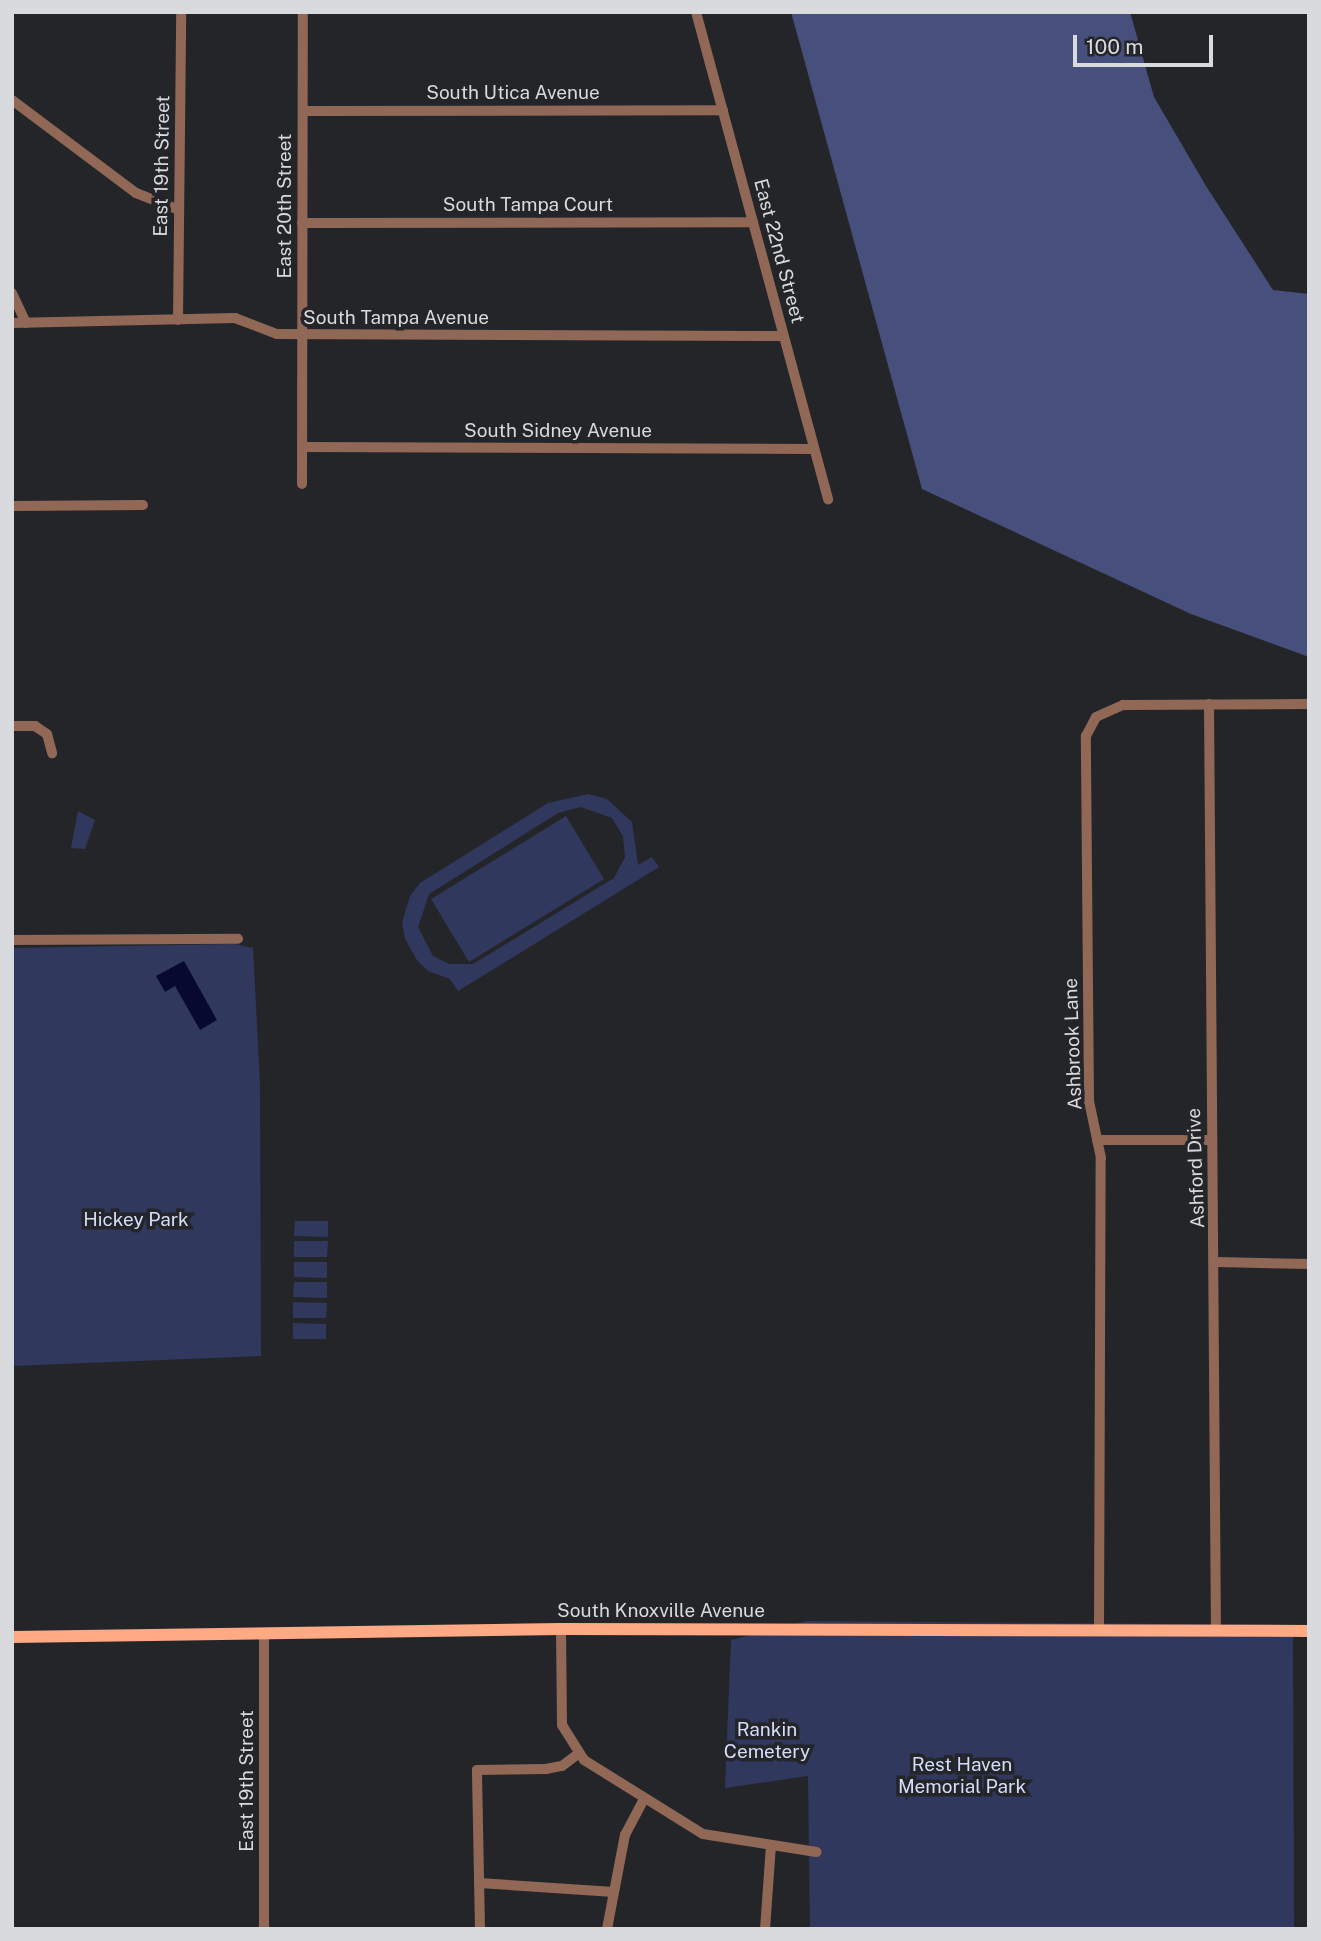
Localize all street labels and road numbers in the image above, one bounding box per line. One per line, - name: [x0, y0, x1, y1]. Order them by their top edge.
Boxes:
- street label: South Utica Avenue: [426, 82, 600, 104]
- street label: East 19th Street: [149, 95, 175, 237]
- street label: East 20th Street: [274, 134, 296, 278]
- street label: East 22nd Street: [749, 176, 809, 326]
- street label: South Tampa Court: [443, 194, 613, 216]
- street label: South Tampa Avenue: [303, 307, 489, 329]
- street label: South Sidney Avenue: [464, 420, 652, 442]
- street label: Ashbrook Lane: [1059, 978, 1087, 1110]
- street label: Ashford Drive: [1183, 1107, 1209, 1229]
- street label: South Knoxville Avenue: [557, 1600, 765, 1622]
- street label: East 19th Street: [236, 1710, 258, 1852]

